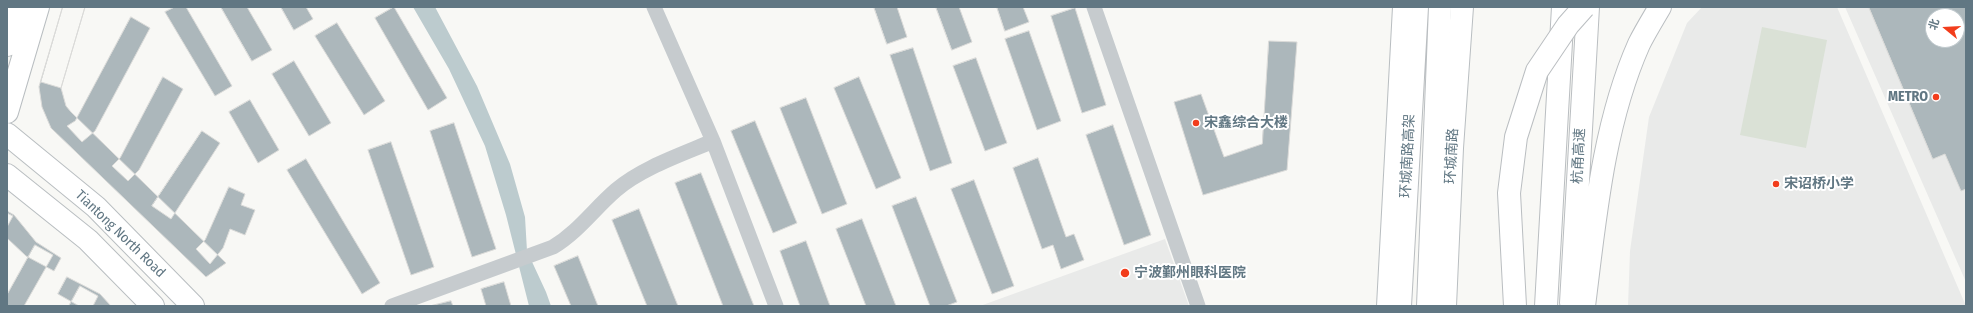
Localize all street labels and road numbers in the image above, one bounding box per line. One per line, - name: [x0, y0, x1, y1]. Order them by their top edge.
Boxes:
- street label: 环城南路高架: [1397, 114, 1419, 198]
- street label: 环城南路: [1442, 128, 1462, 184]
- street label: 杭甬高速: [1569, 128, 1589, 184]
- street label: Tiantong North Road: [72, 187, 168, 281]

